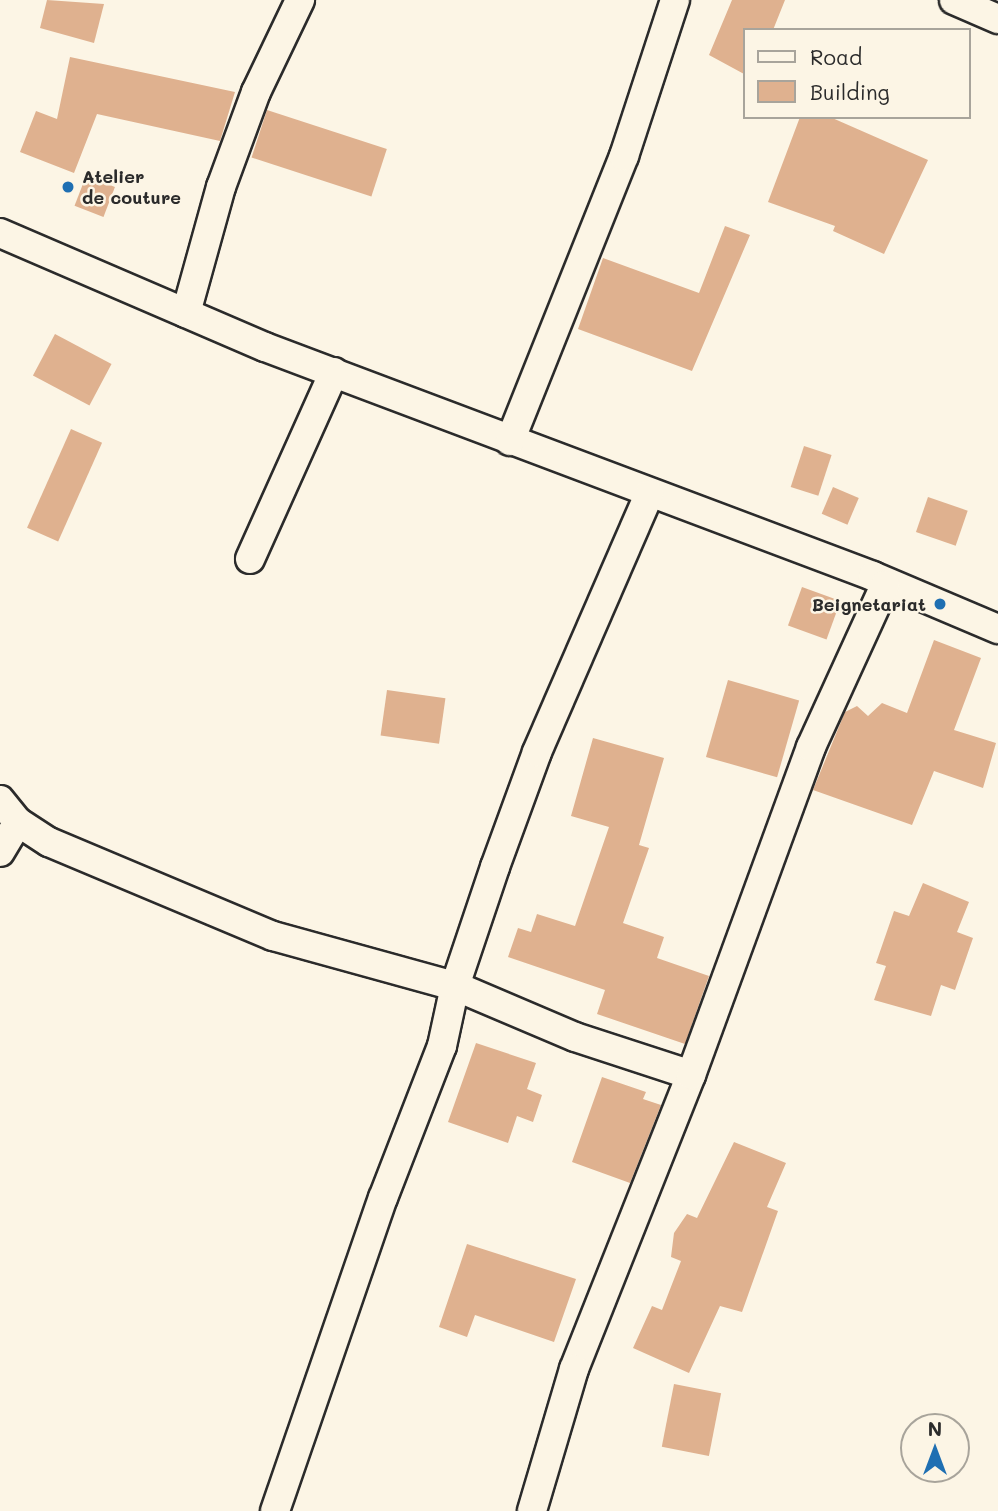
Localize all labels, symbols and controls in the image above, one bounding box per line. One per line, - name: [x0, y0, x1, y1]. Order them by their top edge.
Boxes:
- legend: [743, 28, 970, 119]
- text: Road: [810, 43, 862, 70]
- text: Building: [810, 78, 890, 105]
- place label: Atelier de couture: [82, 166, 181, 208]
- marker: Atelier de couture: [60, 179, 76, 195]
- place label: Beignetariat: [812, 593, 926, 615]
- marker: Beignetariat: [932, 596, 948, 612]
- north arrow: [900, 1413, 970, 1483]
- text: N: [928, 1416, 942, 1441]

